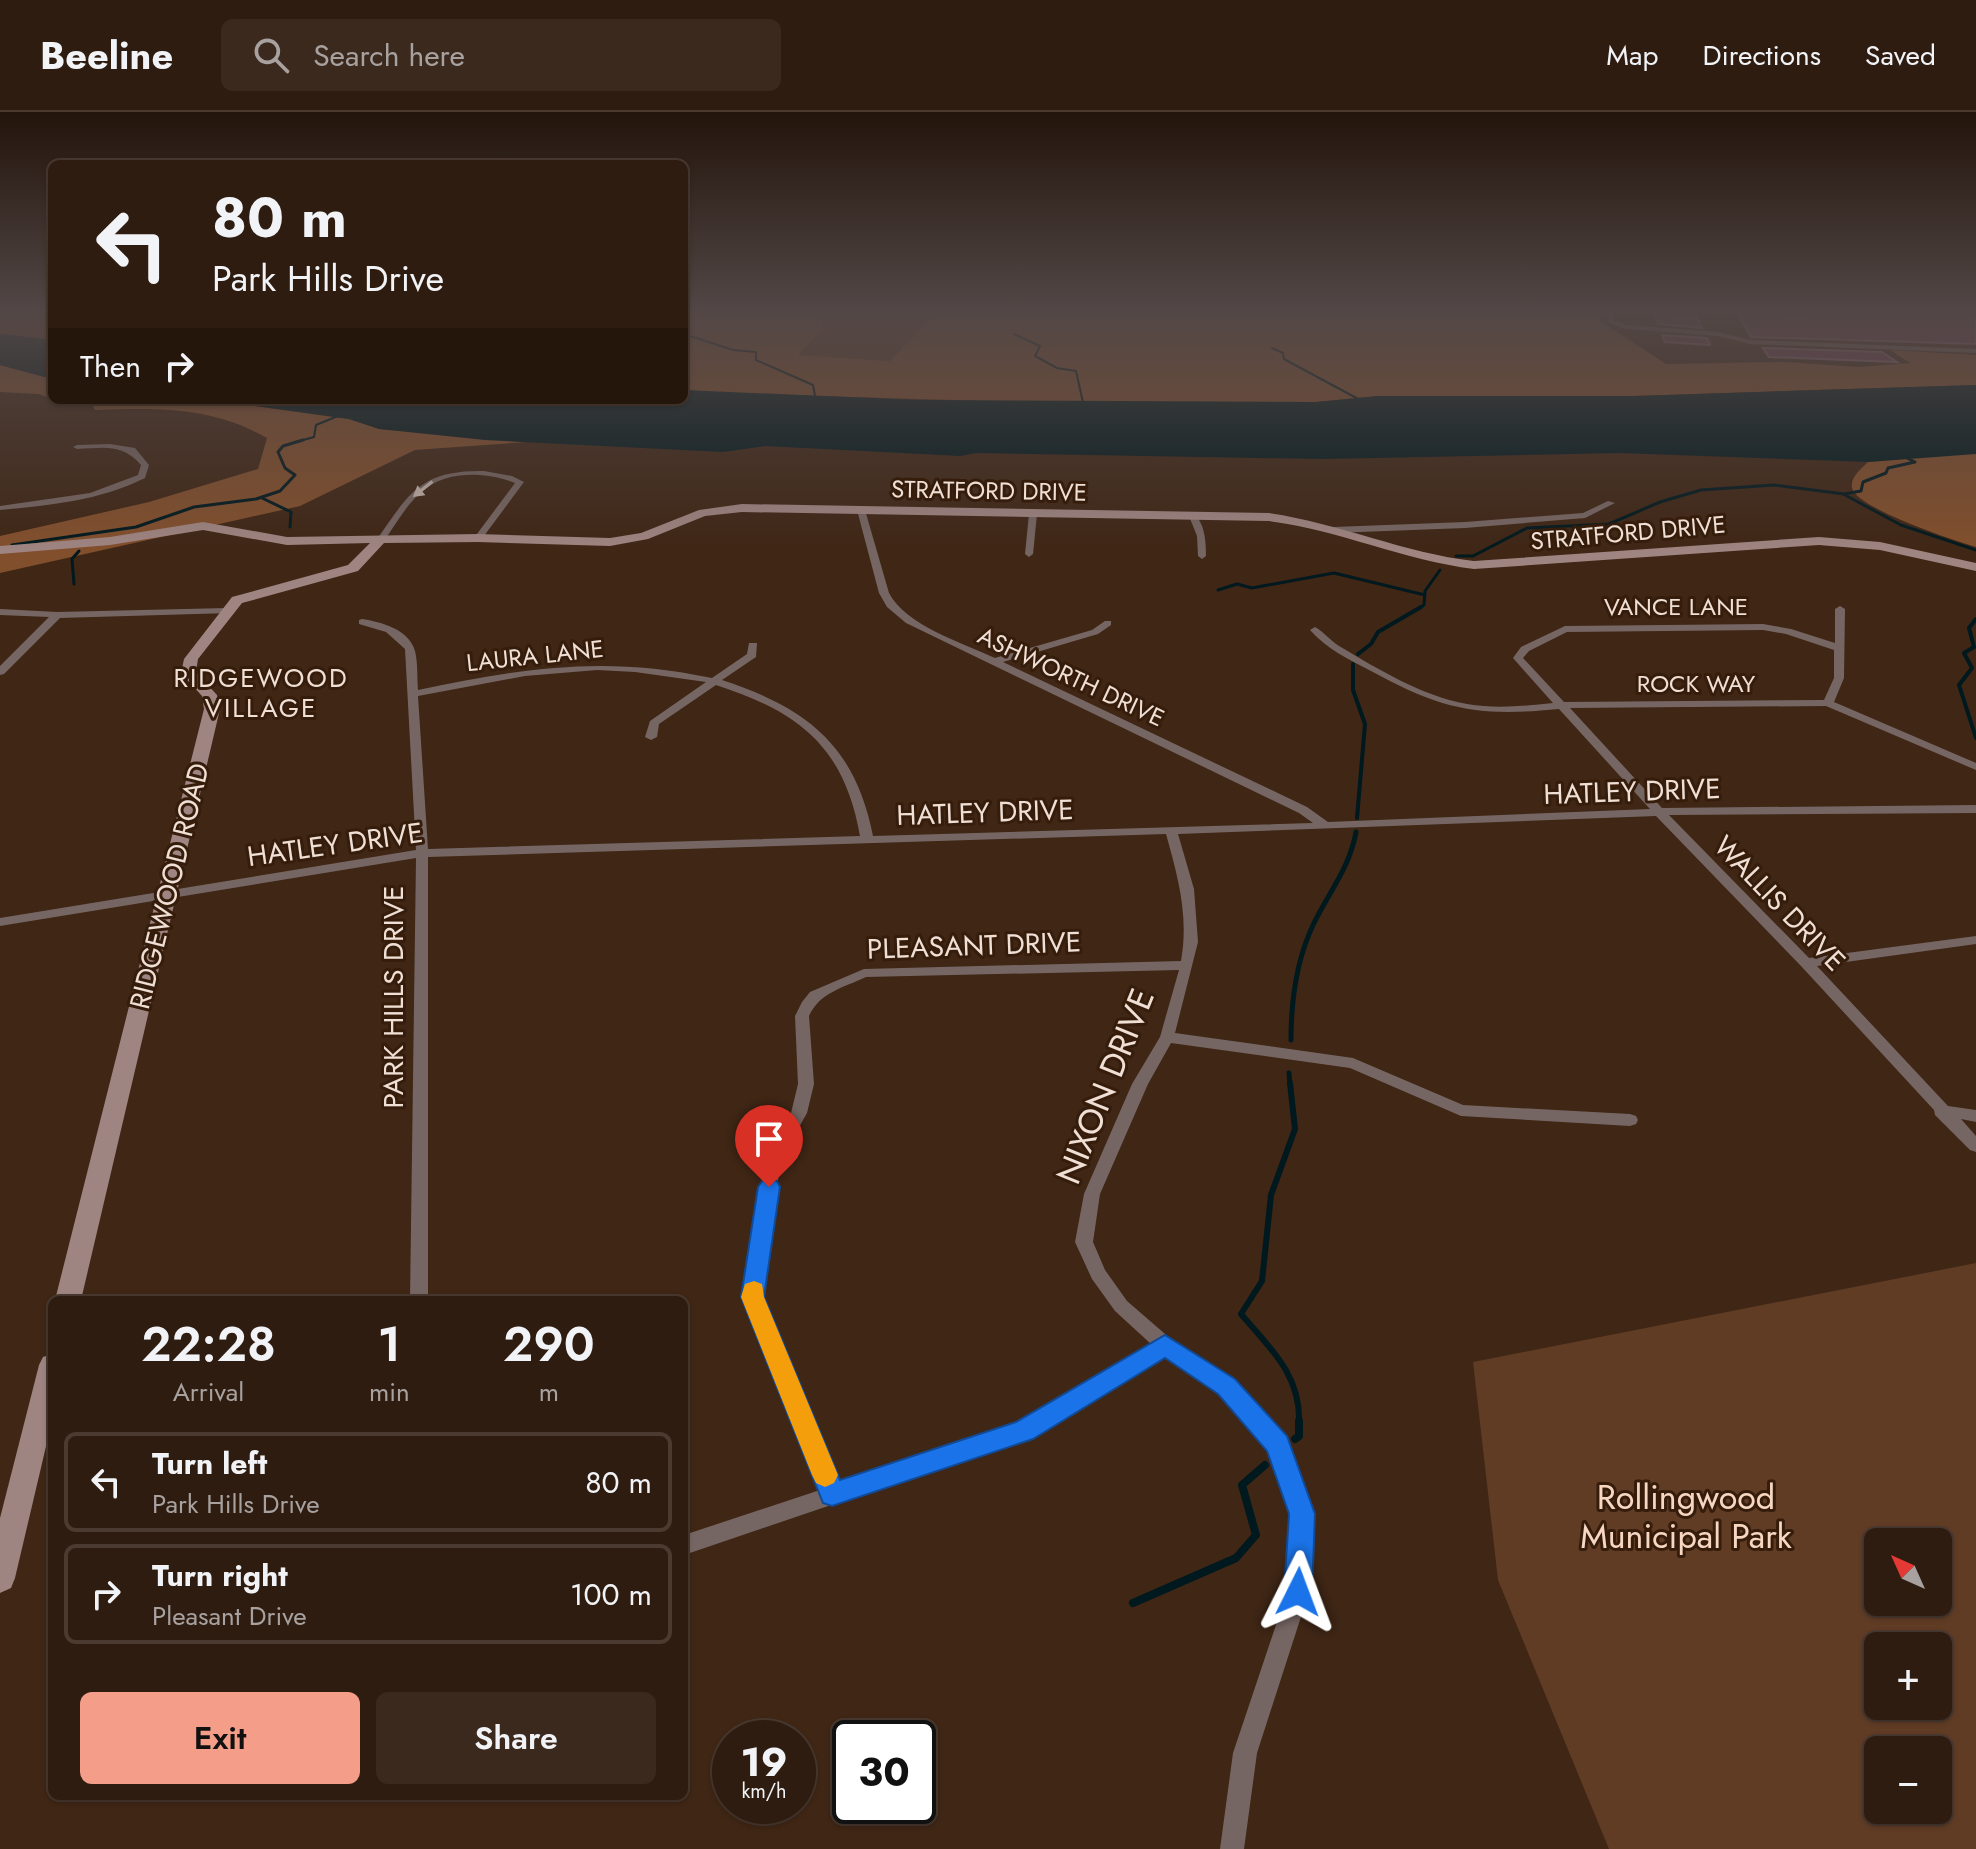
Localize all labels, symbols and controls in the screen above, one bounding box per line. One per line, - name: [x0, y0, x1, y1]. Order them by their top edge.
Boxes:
- search box: [221, 19, 781, 91]
- text: Beeline: [40, 28, 173, 83]
- icon: search: [249, 33, 293, 77]
- text: Search here: [313, 34, 465, 77]
- text: Map: [1606, 35, 1658, 76]
- text: Directions: [1702, 35, 1821, 76]
- text: Saved: [1865, 35, 1936, 76]
- text: 80 m: [212, 177, 347, 258]
- icon: left: [80, 192, 184, 296]
- text: Park Hills Drive: [212, 252, 444, 304]
- icon: right: [157, 344, 201, 388]
- text: Then: [80, 345, 141, 388]
- street label: STRATFORD DRIVE: [891, 471, 1087, 510]
- one-way arrow: [413, 480, 434, 497]
- street label: STRATFORD DRIVE: [1529, 507, 1727, 558]
- street label: VANCE LANE: [1604, 589, 1748, 624]
- street label: ASHWORTH DRIVE: [972, 618, 1170, 735]
- street label: LAURA LANE: [464, 631, 605, 680]
- district label: RIDGEWOOD VILLAGE: [173, 659, 349, 727]
- street label: ROCK WAY: [1637, 666, 1756, 701]
- street label: RIDGEWOOD ROAD: [119, 759, 220, 1013]
- street label: HATLEY DRIVE: [1543, 768, 1721, 815]
- street label: HATLEY DRIVE: [896, 789, 1074, 836]
- street label: HATLEY DRIVE: [245, 812, 426, 877]
- street label: WALLIS DRIVE: [1704, 826, 1855, 980]
- street label: PARK HILLS DRIVE: [373, 885, 414, 1109]
- street label: PLEASANT DRIVE: [866, 921, 1082, 970]
- street label: NIXON DRIVE: [1044, 981, 1167, 1191]
- pin: [735, 1105, 803, 1187]
- icon: arrive: [747, 1117, 791, 1161]
- text: 22:28: [141, 1310, 276, 1379]
- text: 1: [378, 1310, 401, 1379]
- text: 290: [503, 1310, 595, 1379]
- text: Arrival: [173, 1373, 244, 1411]
- text: min: [369, 1373, 410, 1411]
- text: m: [539, 1373, 559, 1411]
- text: Turn left: [152, 1442, 267, 1485]
- icon: left: [84, 1460, 128, 1504]
- text: 80 m: [585, 1461, 652, 1504]
- park label: Rollingwood Municipal Park: [1580, 1473, 1792, 1561]
- text: Park Hills Drive: [152, 1485, 320, 1523]
- north arrow: [1864, 1528, 1952, 1616]
- map controls: [1864, 1528, 1952, 1824]
- position arrow: [1256, 1550, 1340, 1634]
- text: Turn right: [152, 1554, 288, 1597]
- icon: right: [84, 1572, 128, 1616]
- text: 100 m: [570, 1573, 652, 1616]
- text: Pleasant Drive: [152, 1597, 307, 1635]
- button: +: [1864, 1632, 1952, 1720]
- button: Exit: [80, 1692, 360, 1784]
- button: Share: [376, 1692, 656, 1784]
- speed limit sign: 30: [832, 1720, 936, 1824]
- text: 19: [740, 1733, 788, 1791]
- button: −: [1864, 1736, 1952, 1824]
- text: km/h: [741, 1777, 787, 1806]

